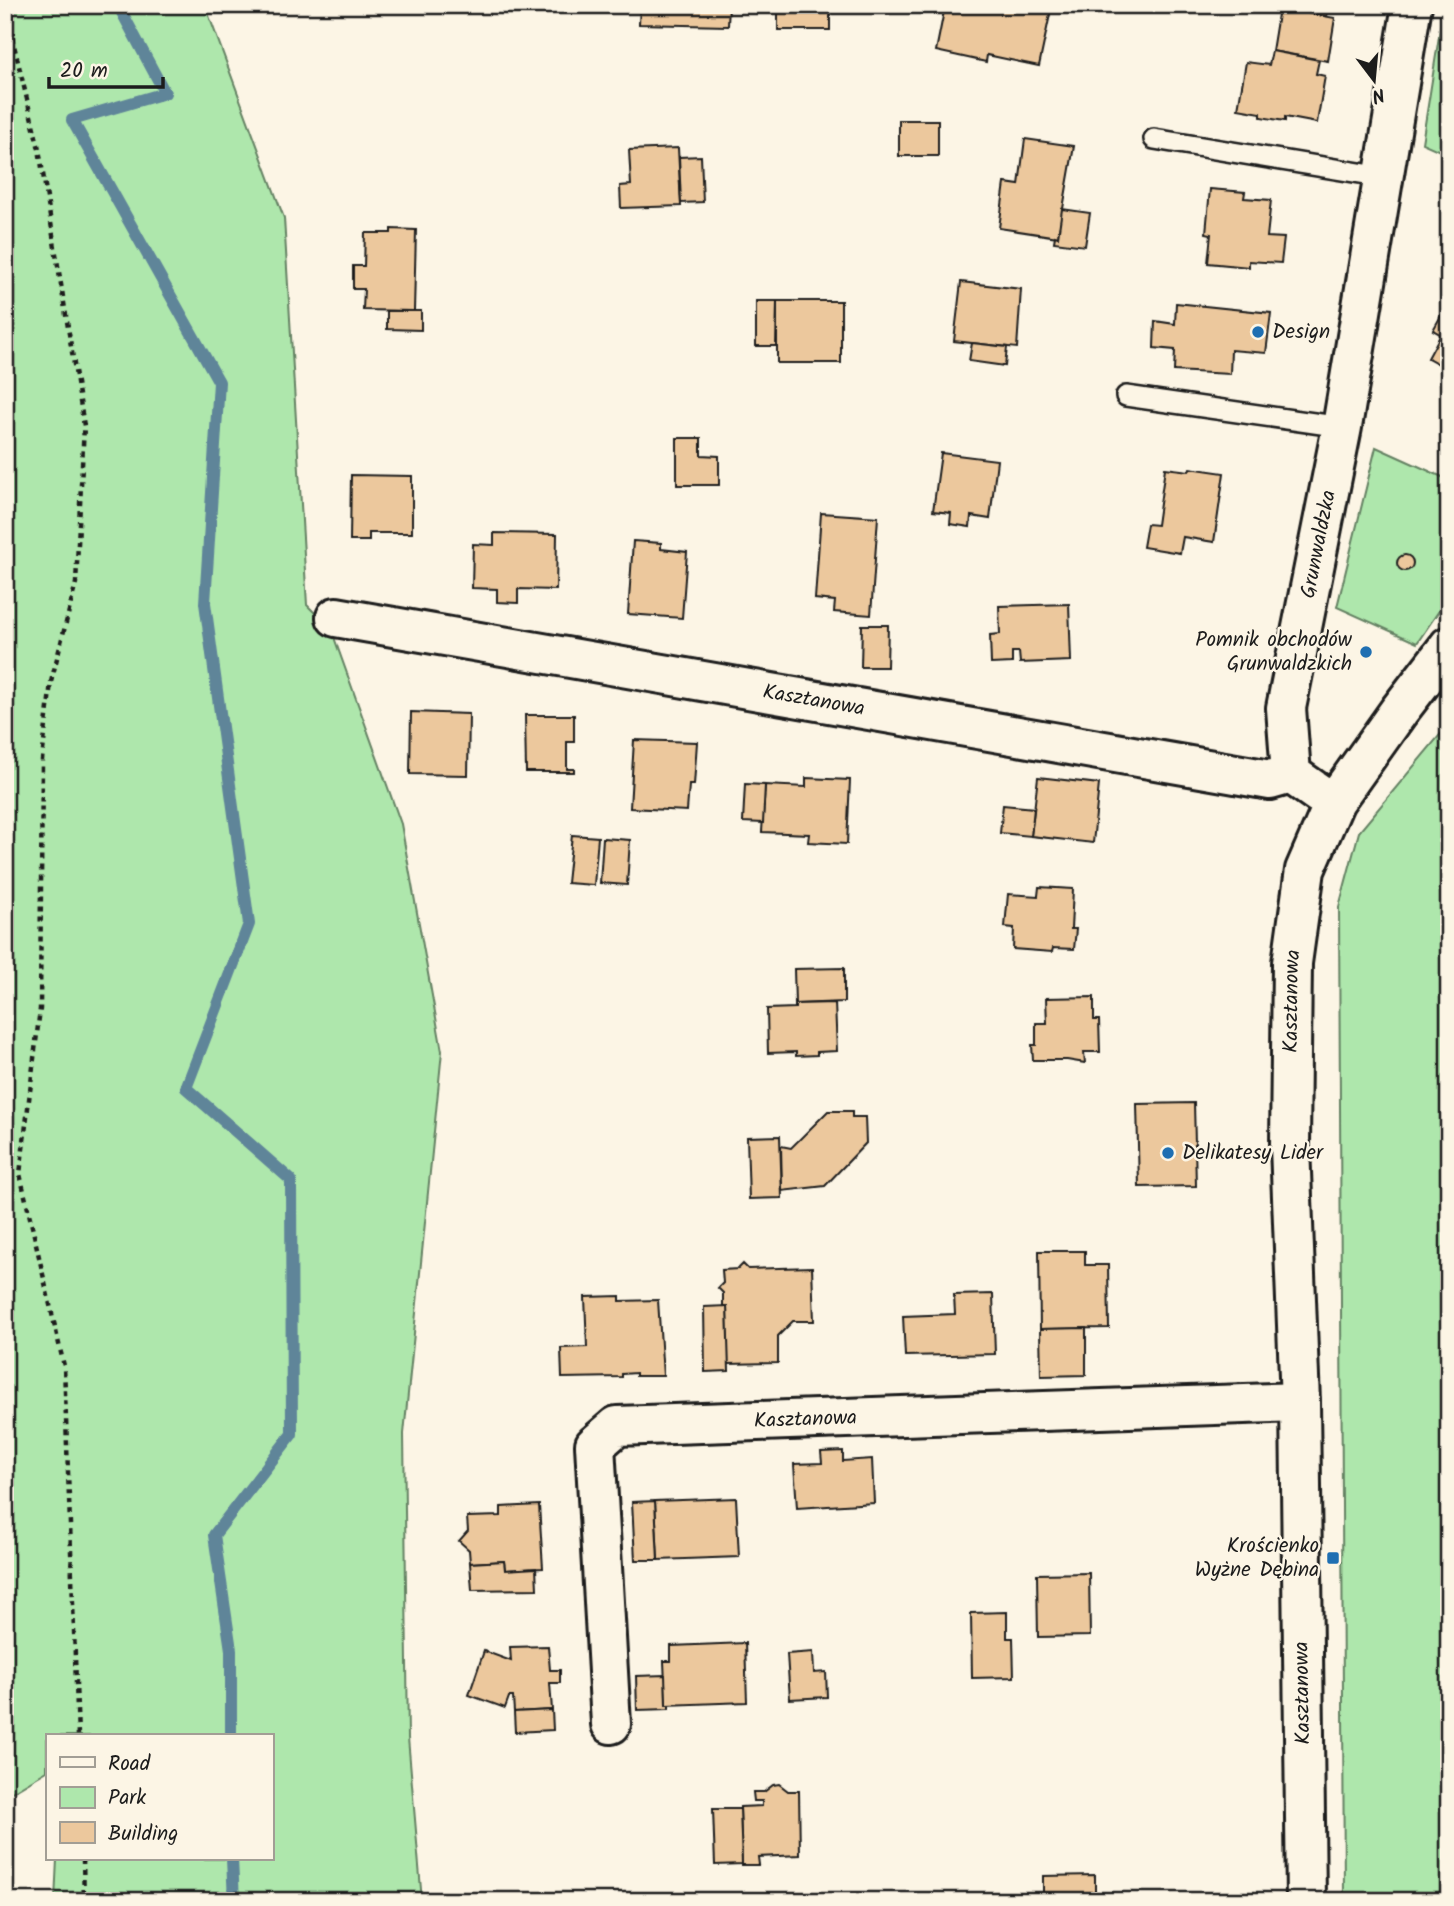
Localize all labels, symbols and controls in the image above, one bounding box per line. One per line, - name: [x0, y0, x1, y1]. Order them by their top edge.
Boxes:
- scale bar: [49, 46, 163, 90]
- north arrow: [1338, 46, 1408, 116]
- text: 20 m: [60, 55, 108, 88]
- text: N: [1368, 78, 1388, 110]
- place label: Design: [1272, 316, 1330, 349]
- marker: Design: [1250, 324, 1266, 340]
- street label: Grunwaldzka: [1292, 487, 1346, 601]
- place label: Pomnik obchodów Grunwaldzkich: [1195, 624, 1353, 681]
- marker: Pomnik obchodów Grunwaldzkich: [1358, 644, 1374, 660]
- street label: Kasztanowa: [760, 675, 867, 726]
- street label: Kasztanowa: [1275, 947, 1310, 1053]
- place label: Delikatesy Lider: [1182, 1137, 1324, 1170]
- marker: Delikatesy Lider: [1160, 1145, 1176, 1161]
- street label: Kasztanowa: [753, 1401, 858, 1438]
- place label: Krościenko Wyżne Dębina: [1195, 1530, 1319, 1587]
- marker: Krościenko Wyżne Dębina: [1325, 1550, 1341, 1566]
- street label: Kasztanowa: [1286, 1641, 1320, 1745]
- legend: [46, 1734, 273, 1860]
- text: Road: [108, 1748, 151, 1781]
- text: Park: [108, 1782, 146, 1815]
- text: Building: [108, 1818, 178, 1851]

